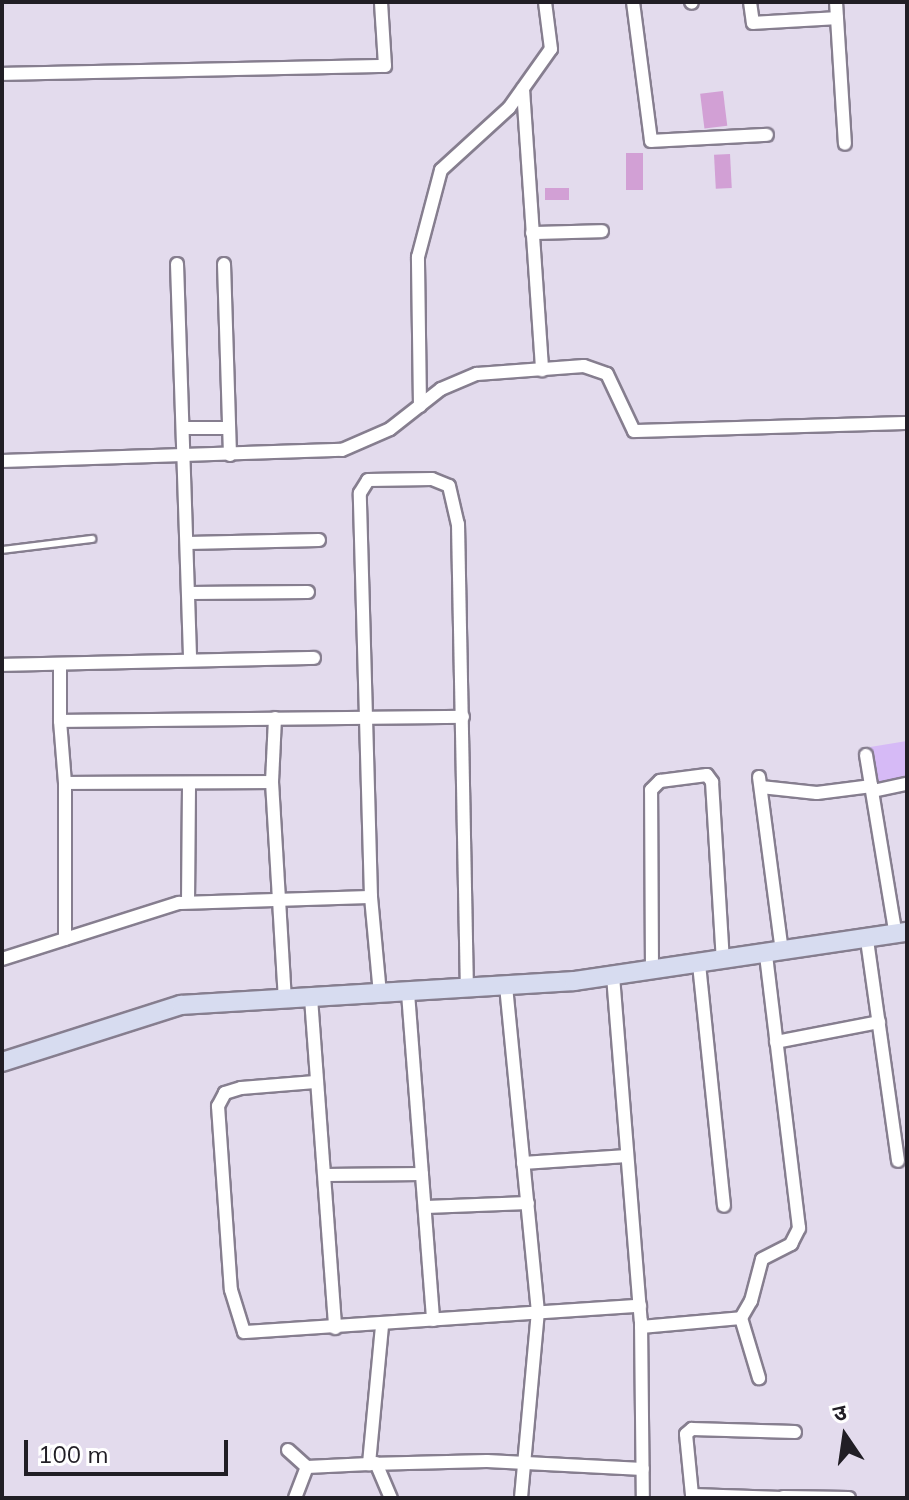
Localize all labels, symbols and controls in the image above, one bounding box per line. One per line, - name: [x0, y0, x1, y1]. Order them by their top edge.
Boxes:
- north arrow: [805, 1396, 885, 1476]
- text: उ: [830, 1398, 849, 1428]
- scale bar: [28, 1424, 232, 1474]
- text: 100 m: [38, 1439, 109, 1469]

